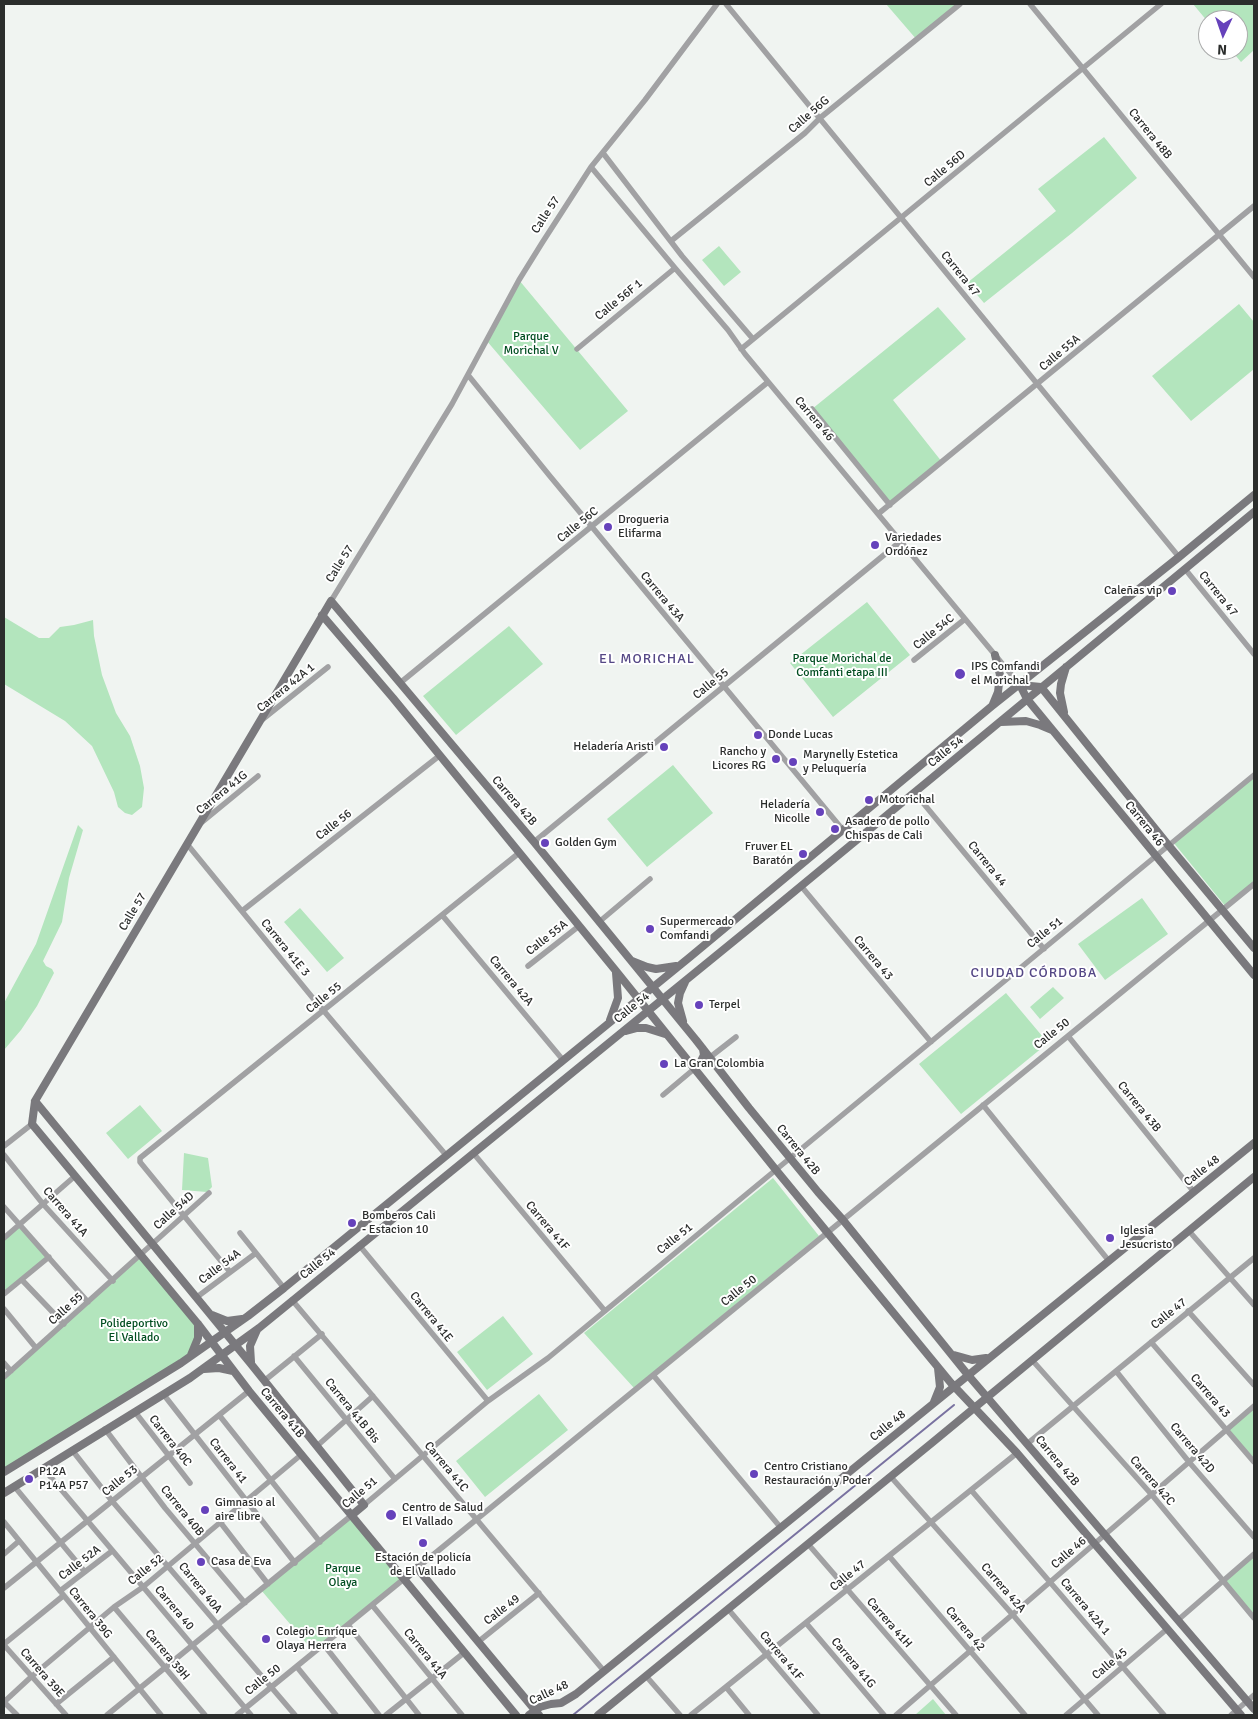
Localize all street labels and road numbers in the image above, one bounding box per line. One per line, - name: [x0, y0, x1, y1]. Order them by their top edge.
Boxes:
- street label: Calle 56G: [786, 93, 832, 137]
- street label: Carrera 48B: [1125, 106, 1175, 162]
- street label: Calle 56D: [921, 148, 969, 190]
- street label: Calle 57: [529, 194, 563, 236]
- street label: Carrera 47: [937, 249, 983, 299]
- street label: Calle 56F 1: [592, 276, 646, 324]
- street label: Calle 55A: [1037, 332, 1083, 374]
- street label: Carrera 46: [791, 394, 837, 444]
- street label: Calle 56C: [554, 504, 602, 546]
- street label: Calle 57: [323, 543, 357, 585]
- street label: Carrera 43A: [637, 569, 687, 625]
- street label: Carrera 47: [1195, 569, 1241, 619]
- street label: Calle 54C: [910, 611, 958, 653]
- street label: Carrera 42A 1: [254, 660, 318, 716]
- street label: Calle 55: [690, 665, 732, 703]
- street label: Calle 54: [925, 733, 967, 771]
- street label: Carrera 41G: [194, 768, 250, 818]
- street label: Carrera 42B: [489, 773, 539, 829]
- street label: Carrera 46: [1121, 799, 1167, 849]
- street label: Calle 56: [313, 807, 355, 843]
- street label: Carrera 44: [964, 839, 1010, 889]
- street label: Calle 57: [116, 890, 150, 934]
- street label: Calle 51: [1024, 914, 1066, 952]
- street label: Carrera 41E 3: [257, 916, 313, 980]
- street label: Calle 55A: [523, 917, 571, 959]
- street label: Carrera 43: [850, 933, 896, 983]
- street label: Carrera 42A: [486, 953, 536, 1009]
- street label: Calle 55: [303, 979, 345, 1017]
- street label: Calle 54: [611, 989, 653, 1027]
- street label: Calle 50: [1031, 1015, 1073, 1053]
- street label: Carrera 43B: [1114, 1079, 1164, 1135]
- street label: Carrera 42B: [773, 1122, 823, 1178]
- street label: Calle 48: [1181, 1152, 1223, 1190]
- street label: Carrera 41A: [39, 1184, 91, 1240]
- street label: Calle 54D: [151, 1189, 197, 1233]
- street label: Carrera 41F: [522, 1198, 572, 1254]
- street label: Calle 51: [654, 1220, 696, 1258]
- street label: Calle 54: [297, 1245, 339, 1283]
- street label: Calle 54A: [196, 1247, 244, 1287]
- street label: Calle 50: [718, 1272, 760, 1310]
- street label: Carrera 41E: [406, 1289, 456, 1345]
- street label: Calle 55: [46, 1290, 86, 1328]
- street label: Calle 47: [1148, 1295, 1190, 1333]
- street label: Carrera 43: [1187, 1371, 1233, 1421]
- street label: Carrera 41B Bis: [321, 1376, 383, 1446]
- street label: Carrera 41B: [257, 1385, 307, 1441]
- street label: Calle 48: [867, 1407, 909, 1445]
- street label: Carrera 40C: [146, 1412, 194, 1470]
- street label: Carrera 42D: [1167, 1420, 1217, 1476]
- street label: Carrera 42B: [1032, 1433, 1082, 1489]
- street label: Carrera 41: [206, 1435, 250, 1487]
- street label: Carrera 41C: [421, 1439, 471, 1495]
- street label: Carrera 42C: [1127, 1453, 1177, 1509]
- street label: Calle 53: [99, 1462, 141, 1500]
- street label: Calle 51: [339, 1474, 381, 1512]
- street label: Carrera 40B: [157, 1483, 207, 1539]
- street label: Calle 46: [1049, 1534, 1089, 1572]
- street label: Calle 52A: [56, 1543, 104, 1583]
- street label: Calle 52: [125, 1551, 167, 1589]
- street label: Calle 47: [827, 1557, 869, 1595]
- street label: Carrera 40A: [175, 1560, 225, 1616]
- street label: Carrera 42A: [977, 1560, 1029, 1616]
- street label: Carrera 42A 1: [1057, 1575, 1113, 1639]
- street label: Carrera 40: [151, 1583, 197, 1633]
- street label: Carrera 39G: [65, 1585, 115, 1641]
- street label: Calle 49: [481, 1592, 523, 1628]
- street label: Carrera 41H: [863, 1595, 915, 1651]
- street label: Carrera 42: [942, 1604, 988, 1654]
- street label: Carrera 41A: [400, 1626, 450, 1682]
- street label: Carrera 39H: [142, 1627, 192, 1683]
- street label: Carrera 41F: [756, 1628, 806, 1684]
- street label: Carrera 41G: [828, 1635, 878, 1691]
- street label: Carrera 39E: [17, 1645, 67, 1701]
- street label: Calle 45: [1089, 1645, 1131, 1683]
- street label: Calle 50: [242, 1661, 284, 1699]
- street label: Calle 48: [527, 1678, 571, 1708]

